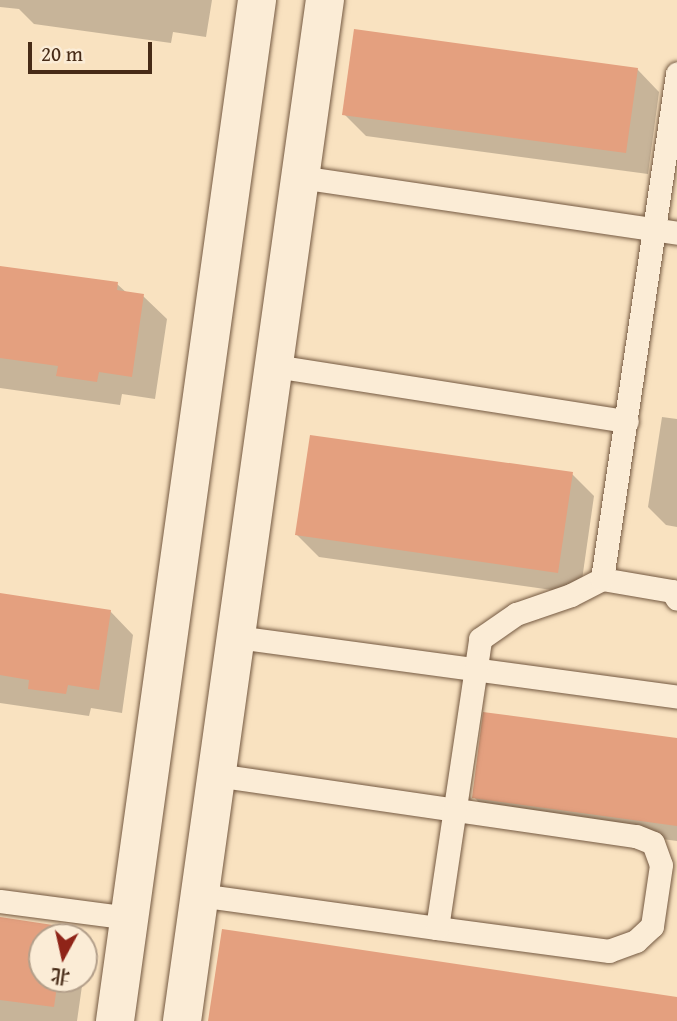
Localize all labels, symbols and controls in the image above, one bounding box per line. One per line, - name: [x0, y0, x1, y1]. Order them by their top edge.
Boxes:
- scale bar: [32, 28, 156, 72]
- text: 20 m: [41, 38, 83, 69]
- north arrow: [28, 923, 98, 993]
- text: 北: [49, 962, 72, 992]

